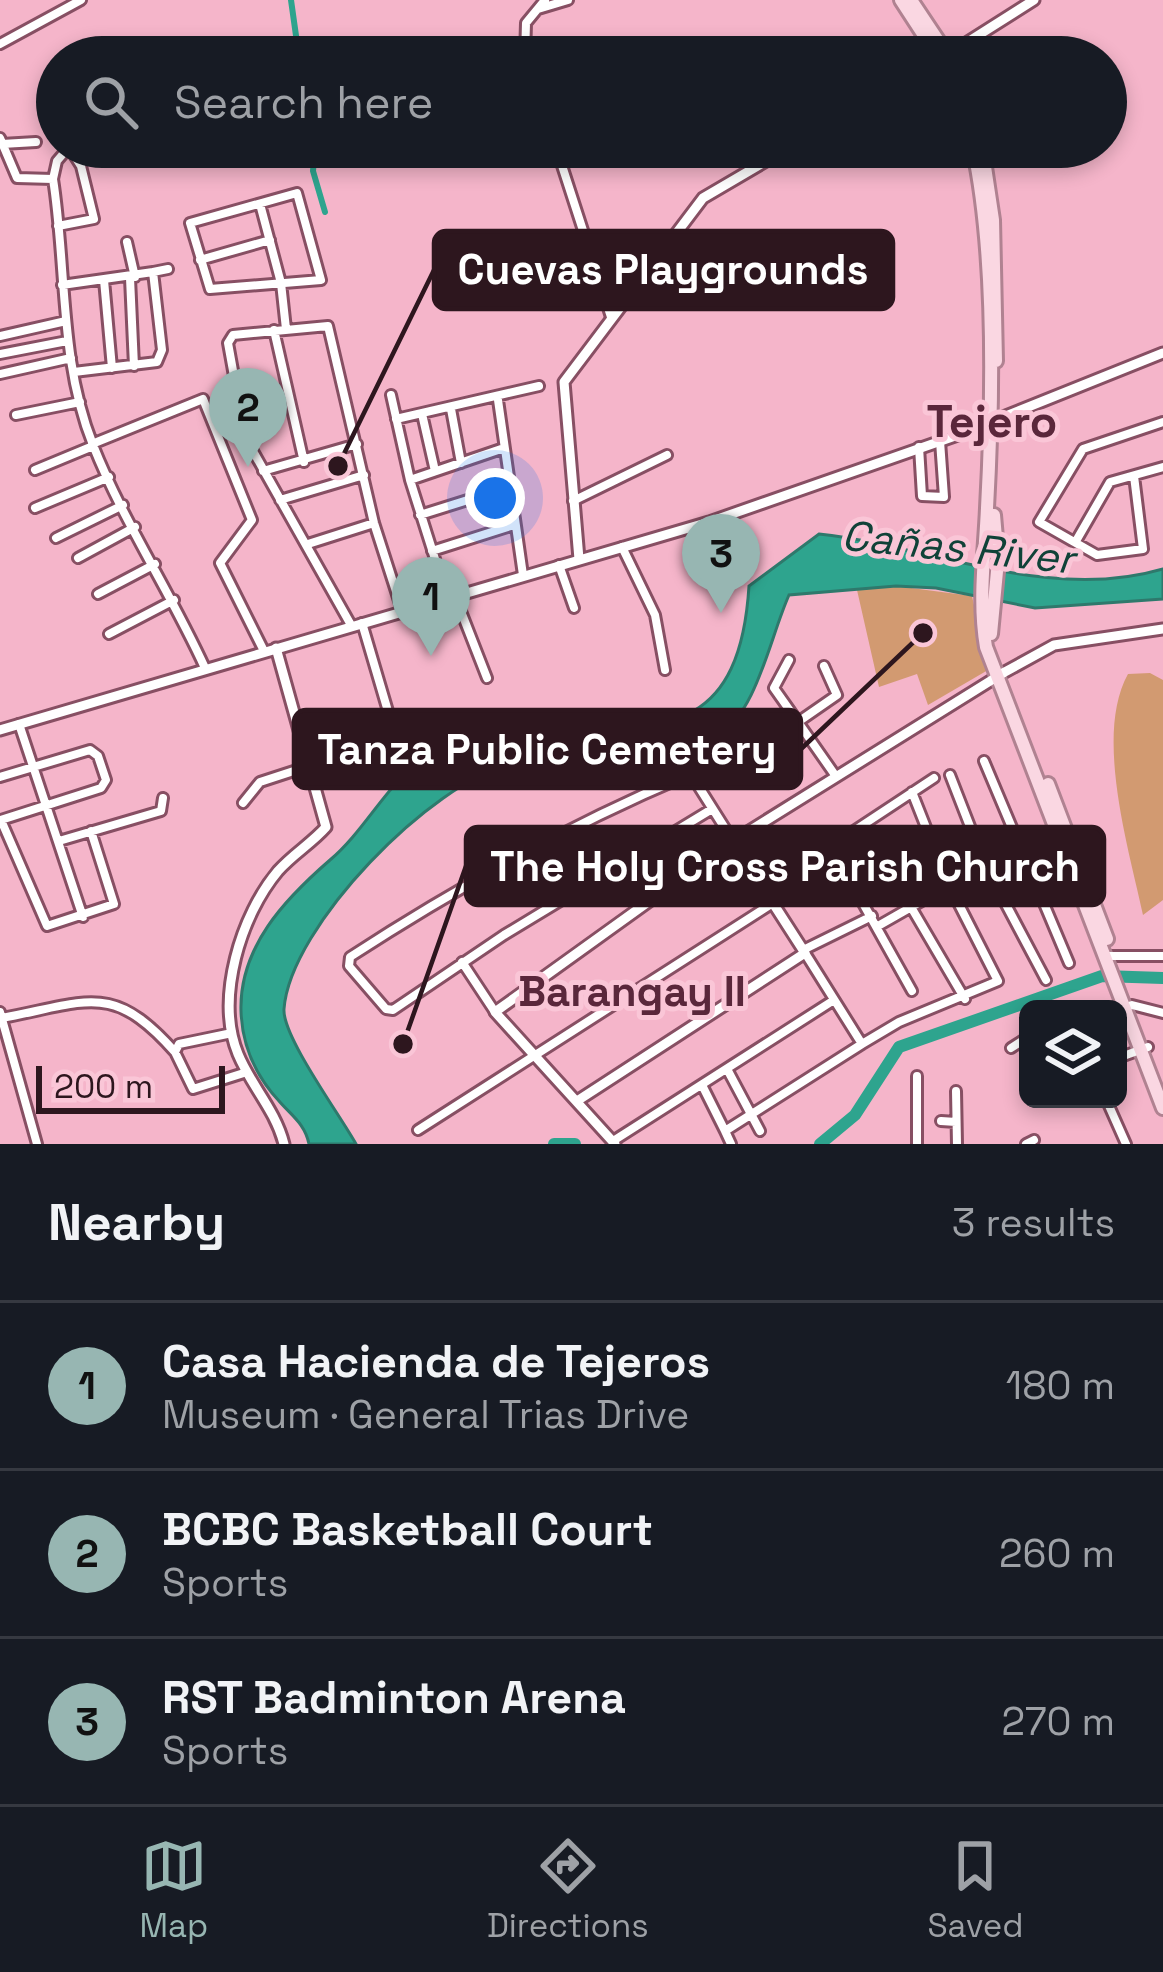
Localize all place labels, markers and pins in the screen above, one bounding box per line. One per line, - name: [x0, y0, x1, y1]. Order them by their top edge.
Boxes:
- callout: Cuevas Playgrounds: [434, 231, 893, 309]
- pin: 2: [209, 368, 287, 467]
- pin: 3: [682, 514, 760, 613]
- pin: 1: [392, 557, 470, 656]
- callout: Tanza Public Cemetery: [294, 710, 801, 788]
- callout: The Holy Cross Parish Church: [466, 827, 1104, 905]

